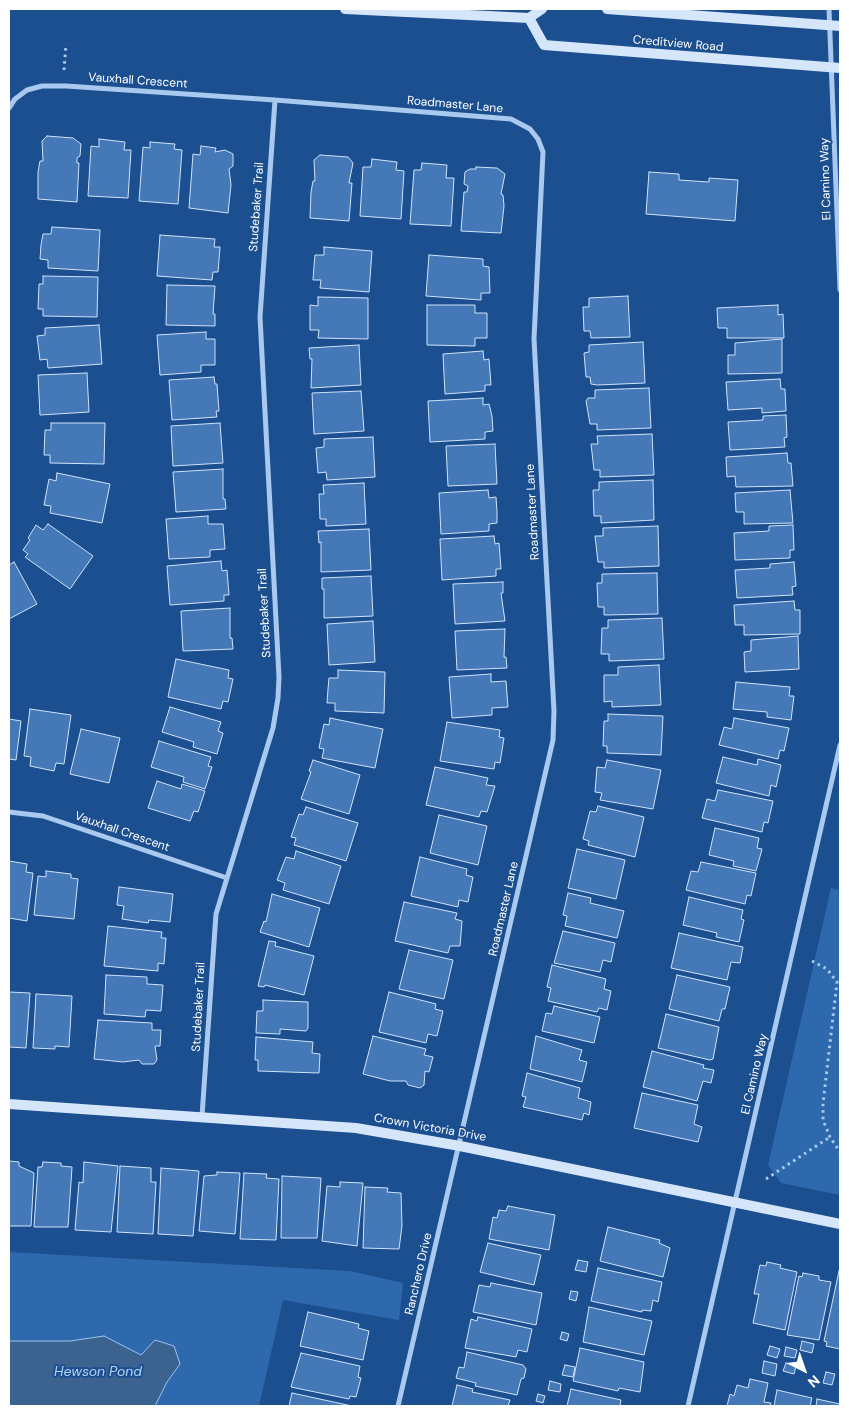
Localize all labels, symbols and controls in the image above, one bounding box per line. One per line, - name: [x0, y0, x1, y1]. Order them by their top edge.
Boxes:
- street label: Creditview Road: [632, 33, 724, 55]
- street label: Vauxhall Crescent: [88, 70, 188, 92]
- street label: Roadmaster Lane: [406, 94, 504, 116]
- street label: El Camino Way: [817, 137, 835, 221]
- street label: Studebaker Trail: [247, 162, 267, 252]
- street label: Roadmaster Lane: [523, 463, 543, 561]
- street label: Studebaker Trail: [255, 568, 275, 658]
- street label: Vauxhall Crescent: [73, 809, 171, 855]
- street label: Roadmaster Lane: [486, 860, 522, 958]
- street label: Studebaker Trail: [189, 962, 209, 1052]
- street label: El Camino Way: [739, 1032, 771, 1116]
- street label: Crown Victoria Drive: [373, 1111, 487, 1145]
- street label: Ranchero Drive: [403, 1232, 435, 1316]
- north arrow: [779, 1345, 829, 1395]
- water label: Hewson Pond: [54, 1364, 142, 1380]
- text: N: [804, 1371, 824, 1391]

